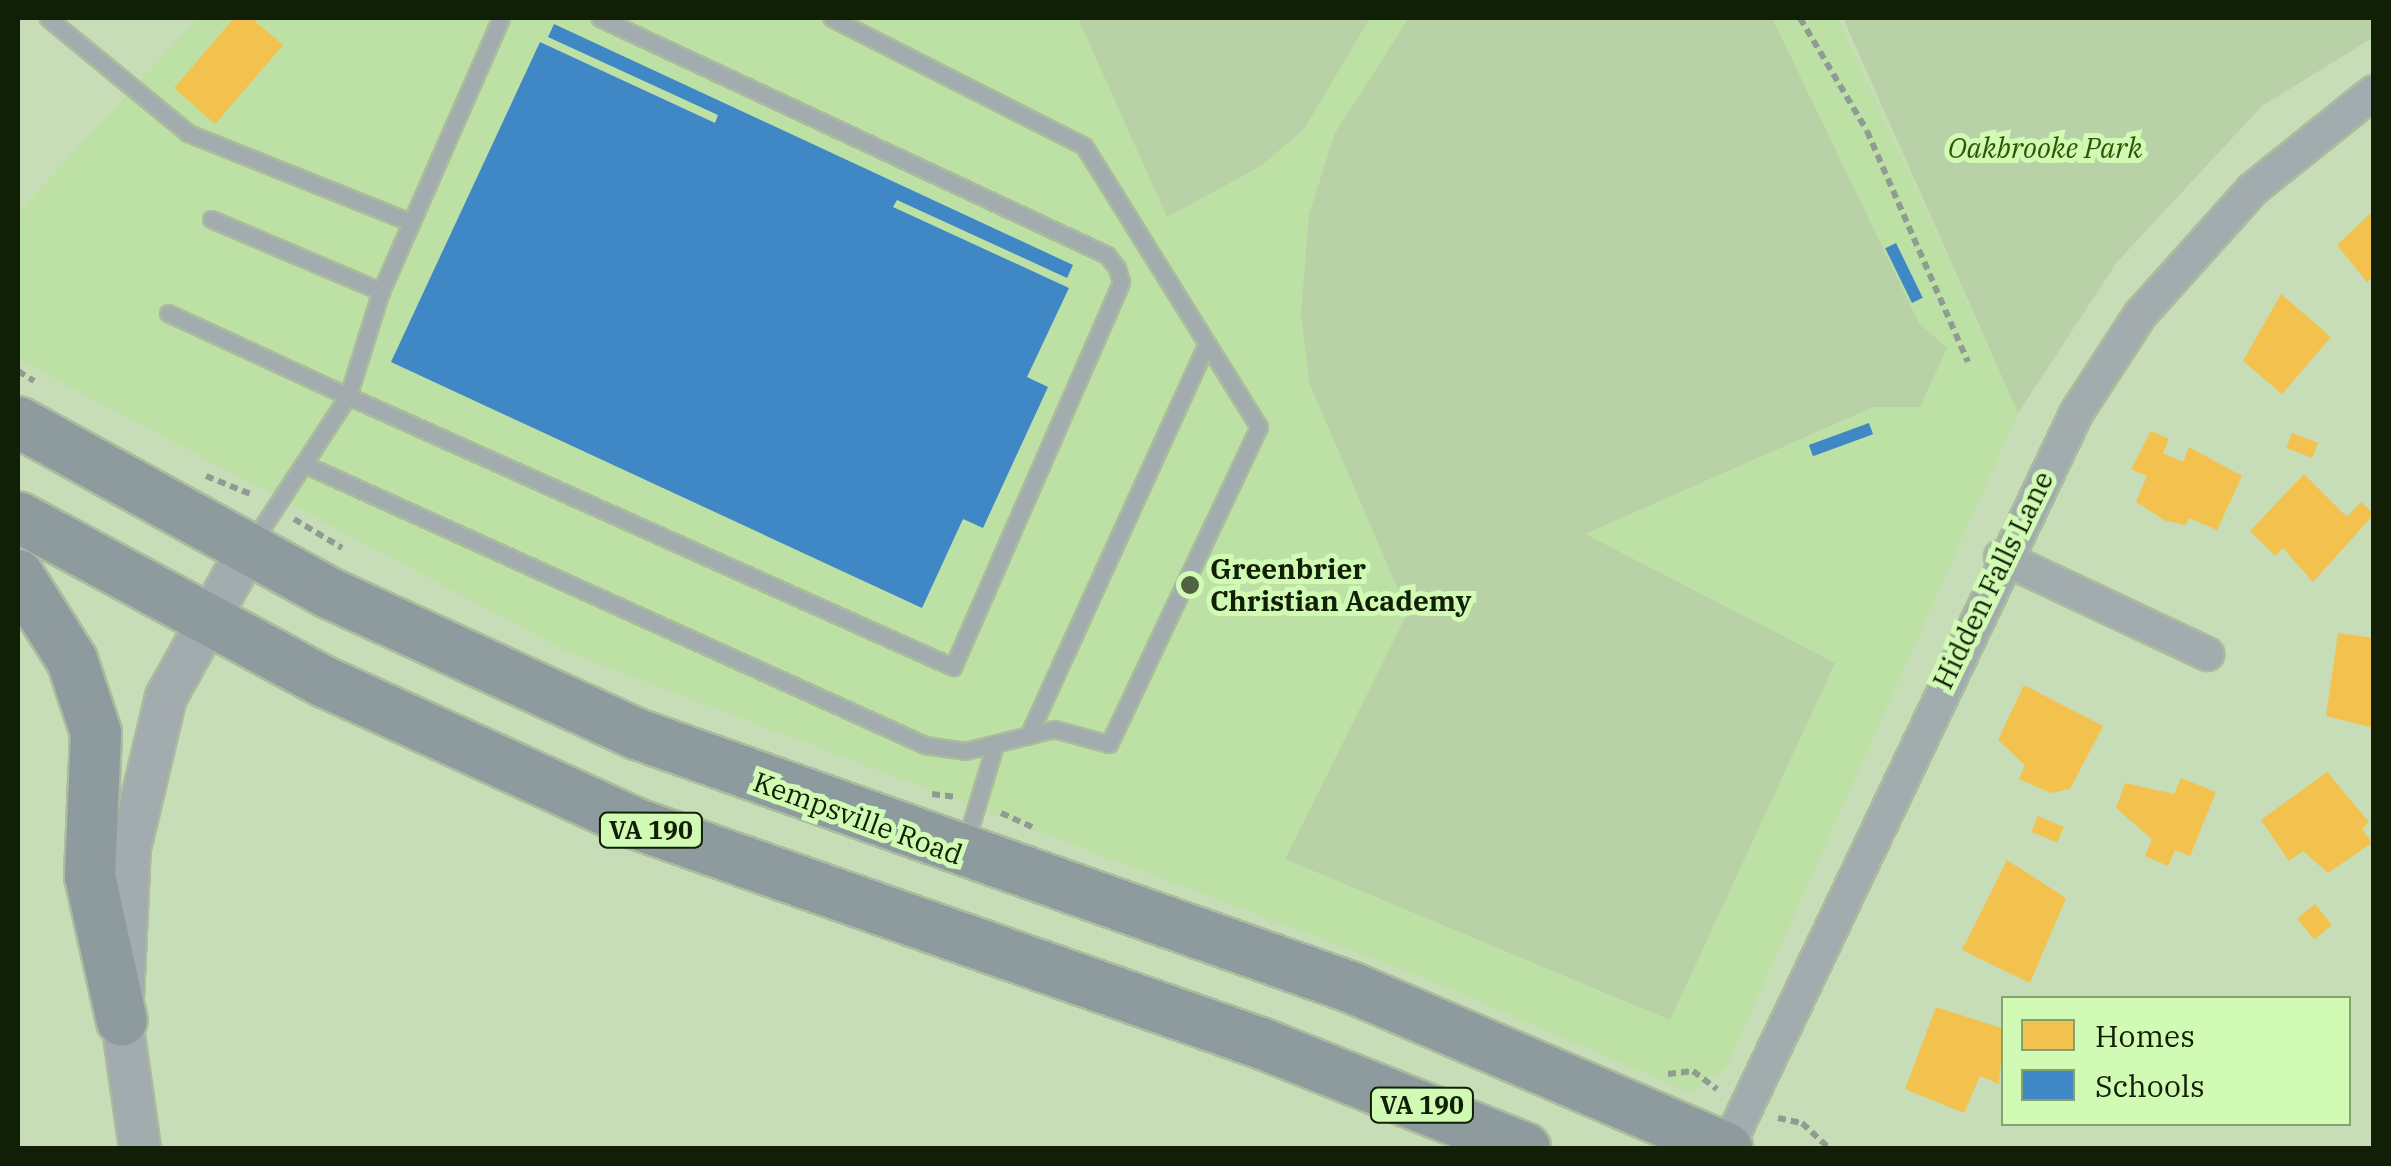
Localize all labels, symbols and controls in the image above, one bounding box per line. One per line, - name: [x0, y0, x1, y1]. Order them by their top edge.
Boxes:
- park label: Oakbrooke Park: [1948, 131, 2142, 165]
- street label: Hidden Falls Lane: [1926, 466, 2060, 694]
- place label: Greenbrier Christian Academy: [1210, 552, 1472, 618]
- marker: Greenbrier Christian Academy: [1179, 574, 1201, 596]
- street label: Kempsville Road: [749, 765, 967, 871]
- road number: VA 190: [598, 810, 704, 850]
- legend: [2001, 996, 2351, 1126]
- text: Homes: [2095, 1016, 2195, 1055]
- text: Schools: [2095, 1066, 2205, 1105]
- road number: VA 190: [1370, 1085, 1474, 1125]

